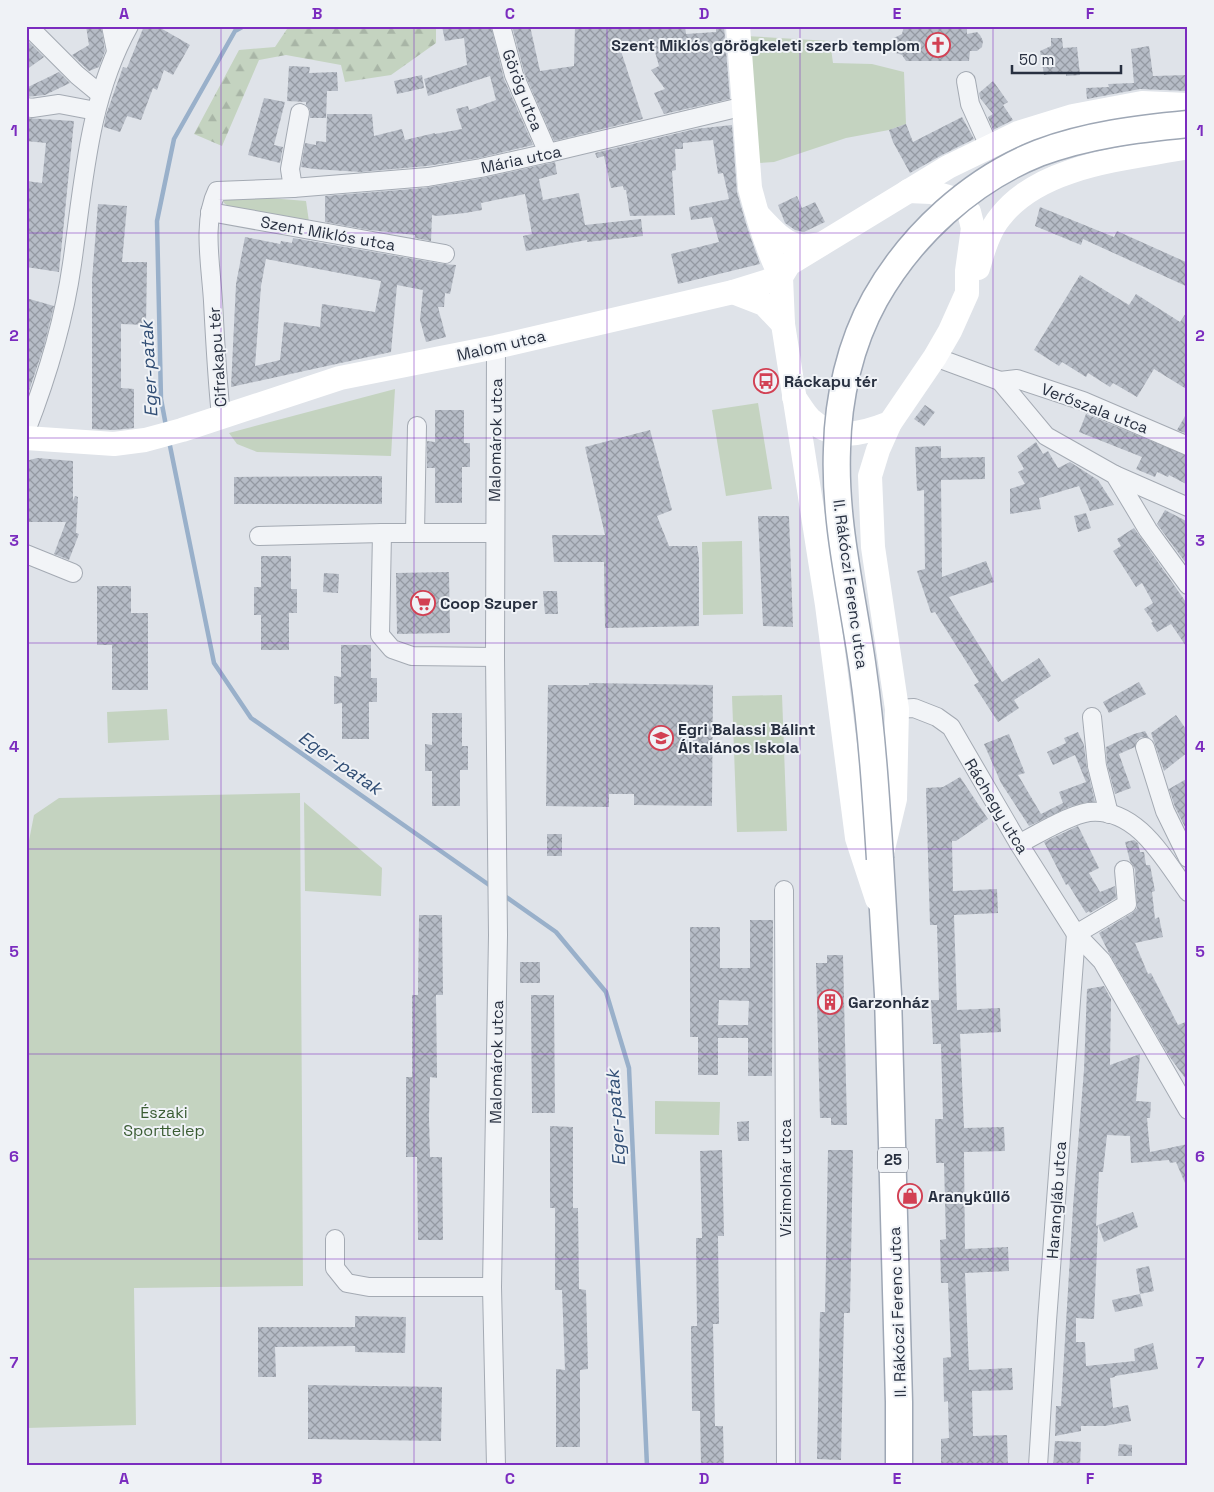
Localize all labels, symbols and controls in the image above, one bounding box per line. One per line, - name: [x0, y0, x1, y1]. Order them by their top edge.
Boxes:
- text: A: [119, 3, 129, 24]
- text: B: [312, 3, 322, 24]
- text: C: [505, 3, 515, 24]
- text: D: [699, 3, 709, 24]
- text: E: [893, 3, 902, 24]
- text: F: [1086, 3, 1095, 24]
- church icon: Szent Miklós görögkeleti szerb templom: [925, 32, 951, 58]
- place label: Szent Miklós görögkeleti szerb templom: [611, 35, 920, 56]
- scale bar: [1012, 42, 1120, 74]
- street label: Görög utca: [497, 46, 548, 134]
- text: 50 m: [1019, 50, 1054, 69]
- text: 1: [10, 120, 18, 141]
- text: 1: [1196, 120, 1204, 141]
- street label: Mária utca: [479, 141, 563, 178]
- street label: Szent Miklós utca: [259, 211, 397, 256]
- street label: Cifrakapu tér: [204, 306, 231, 408]
- water label: Eger-patak: [134, 318, 163, 418]
- text: 2: [9, 325, 19, 346]
- street label: Malom utca: [455, 325, 547, 366]
- text: 2: [1195, 325, 1205, 346]
- bus stop icon: Ráckapu tér: [753, 368, 779, 394]
- place label: Ráckapu tér: [784, 371, 877, 392]
- street label: Malomárok utca: [484, 378, 507, 502]
- street label: Verőszala utca: [1038, 378, 1151, 439]
- street label: II. Rákóczi Ferenc utca: [828, 498, 873, 670]
- text: 3: [9, 530, 19, 551]
- text: 3: [1195, 530, 1205, 551]
- supermarket icon: Coop Szuper: [410, 590, 436, 616]
- place label: Coop Szuper: [440, 593, 538, 614]
- place label: Egri Balassi Bálint Általános Iskola: [678, 719, 815, 758]
- water label: Eger-patak: [294, 725, 388, 801]
- school or university icon: Egri Balassi Bálint Általános Iskola: [648, 725, 674, 751]
- text: 4: [9, 736, 19, 757]
- text: 4: [1195, 736, 1205, 757]
- street label: Ráchegy utca: [960, 755, 1033, 858]
- text: 5: [9, 941, 19, 962]
- text: 5: [1195, 941, 1205, 962]
- building icon: Garzonház: [817, 989, 843, 1015]
- place label: Garzonház: [848, 992, 929, 1013]
- street label: Malomárok utca: [485, 1000, 508, 1124]
- water label: Eger-patak: [600, 1067, 630, 1167]
- park label: Északi Sporttelep: [123, 1102, 205, 1141]
- street label: Vízimolnár utca: [775, 1119, 796, 1237]
- street label: Harangláb utca: [1042, 1140, 1071, 1260]
- text: 6: [9, 1146, 19, 1167]
- text: 6: [1195, 1146, 1205, 1167]
- road number: 25: [878, 1148, 908, 1172]
- shop icon: Aranyküllő: [897, 1183, 923, 1209]
- place label: Aranyküllő: [928, 1186, 1011, 1207]
- street label: II. Rákóczi Ferenc utca: [884, 1226, 911, 1398]
- text: 7: [10, 1352, 19, 1373]
- text: 7: [1196, 1352, 1205, 1373]
- text: A: [119, 1468, 129, 1489]
- text: B: [312, 1468, 322, 1489]
- text: C: [505, 1468, 515, 1489]
- text: D: [699, 1468, 709, 1489]
- text: E: [893, 1468, 902, 1489]
- text: F: [1086, 1468, 1095, 1489]

